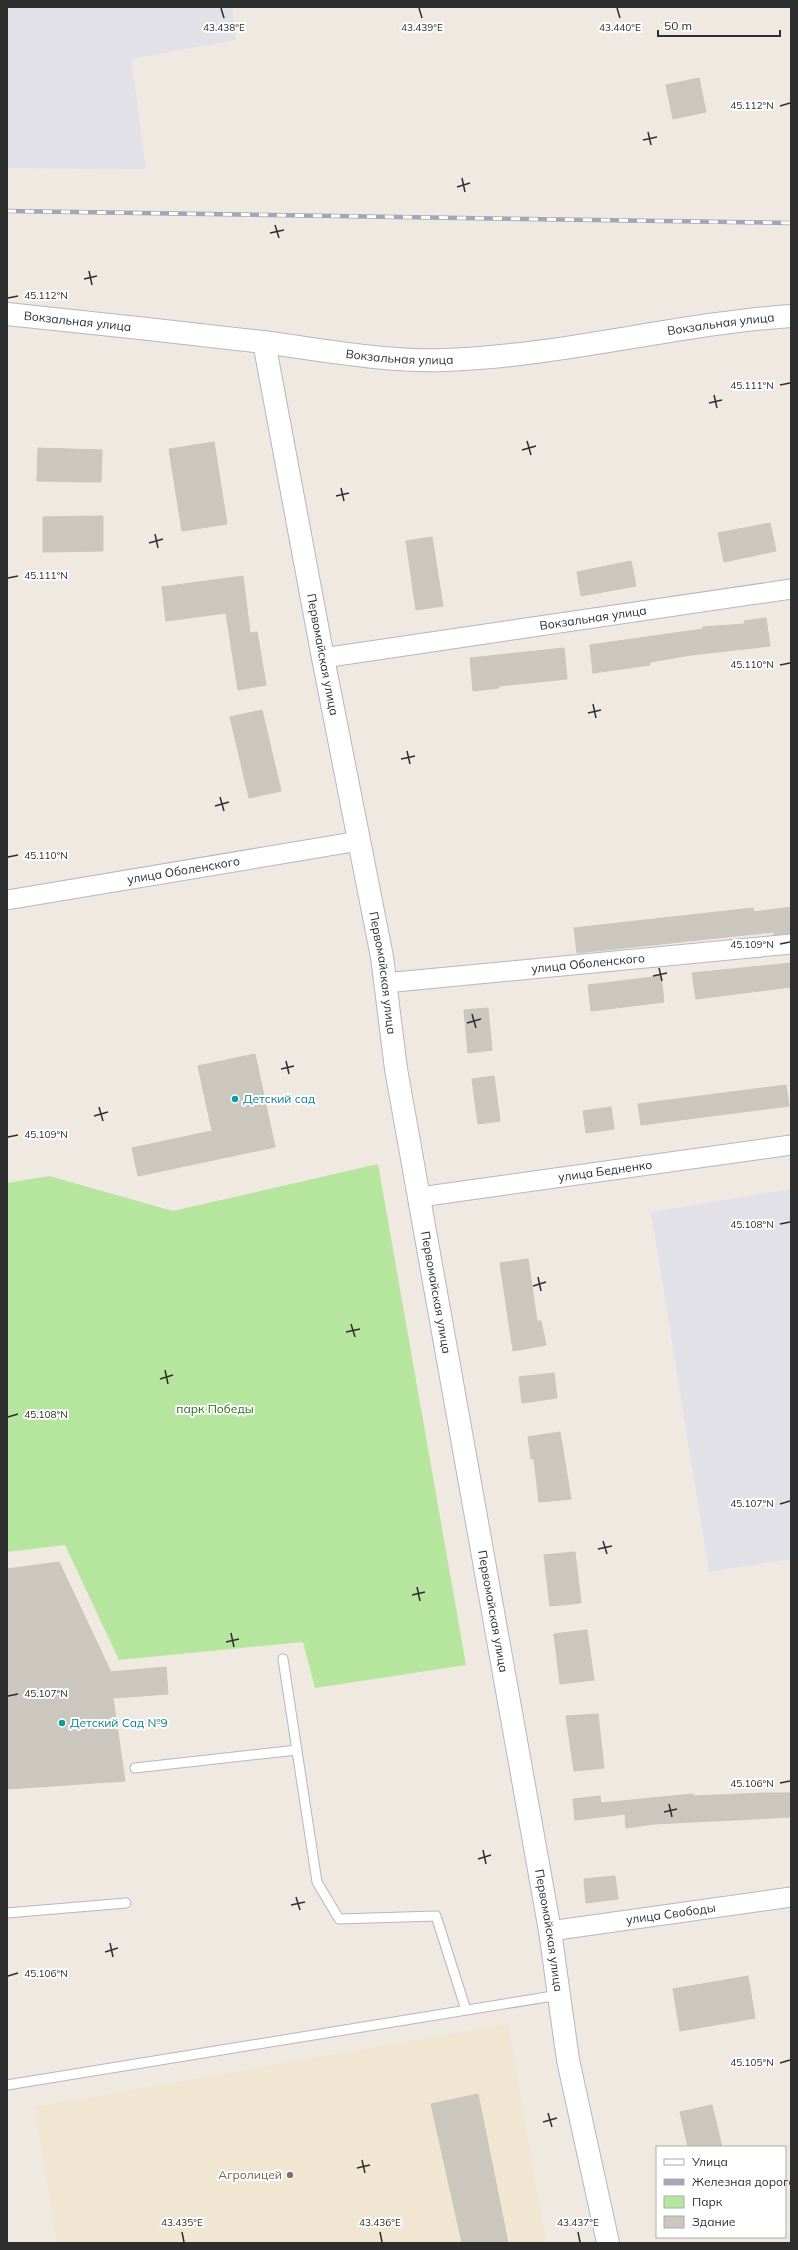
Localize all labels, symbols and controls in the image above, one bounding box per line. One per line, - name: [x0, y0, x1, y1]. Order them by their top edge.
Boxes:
- scale bar: [658, 12, 780, 38]
- text: 50 m: [664, 18, 692, 33]
- text: 43.438°E: [203, 21, 245, 34]
- text: 43.439°E: [401, 21, 443, 34]
- text: 43.440°E: [599, 21, 641, 34]
- text: 45.112°N: [730, 99, 774, 112]
- text: 45.112°N: [24, 289, 68, 302]
- street label: Вокзальная улица: [23, 308, 132, 334]
- street label: Вокзальная улица: [666, 309, 775, 338]
- street label: Вокзальная улица: [345, 346, 454, 367]
- text: 45.111°N: [730, 379, 774, 392]
- text: 45.111°N: [24, 569, 68, 582]
- street label: Первомайская улица: [304, 592, 342, 717]
- street label: Вокзальная улица: [539, 602, 648, 633]
- text: 45.110°N: [730, 658, 774, 671]
- text: 45.110°N: [24, 849, 68, 862]
- street label: улица Оболенского: [126, 853, 241, 887]
- street label: Первомайская улица: [366, 910, 400, 1035]
- text: 45.109°N: [730, 938, 774, 951]
- street label: улица Оболенского: [531, 950, 645, 976]
- place label: Детский сад: [243, 1091, 315, 1106]
- marker: Детский сад: [230, 1094, 240, 1104]
- text: 45.109°N: [24, 1128, 68, 1141]
- street label: улица Бедненко: [557, 1157, 653, 1185]
- text: 45.108°N: [730, 1218, 774, 1231]
- street label: Первомайская улица: [418, 1230, 455, 1355]
- park label: парк Победы: [176, 1401, 254, 1416]
- text: 45.108°N: [24, 1408, 68, 1421]
- text: 45.107°N: [730, 1497, 774, 1510]
- street label: Первомайская улица: [475, 1549, 512, 1674]
- text: 45.107°N: [24, 1687, 68, 1700]
- place label: Детский Сад №9: [70, 1715, 168, 1730]
- marker: Детский Сад №9: [57, 1718, 67, 1728]
- text: 45.106°N: [730, 1777, 774, 1790]
- street label: Первомайская улица: [532, 1868, 566, 1993]
- street label: улица Свободы: [625, 1900, 716, 1927]
- text: 45.106°N: [24, 1967, 68, 1980]
- text: 45.105°N: [730, 2056, 774, 2069]
- legend: [656, 2146, 786, 2238]
- text: Улица: [691, 2154, 728, 2169]
- place label: Агролицей: [218, 2167, 282, 2182]
- marker: Агролицей: [285, 2170, 295, 2180]
- text: Железная дорога: [692, 2174, 796, 2189]
- text: Парк: [692, 2194, 723, 2209]
- text: Здание: [692, 2214, 736, 2229]
- text: 43.435°E: [161, 2216, 203, 2229]
- text: 43.436°E: [359, 2216, 401, 2229]
- text: 43.437°E: [557, 2216, 599, 2229]

